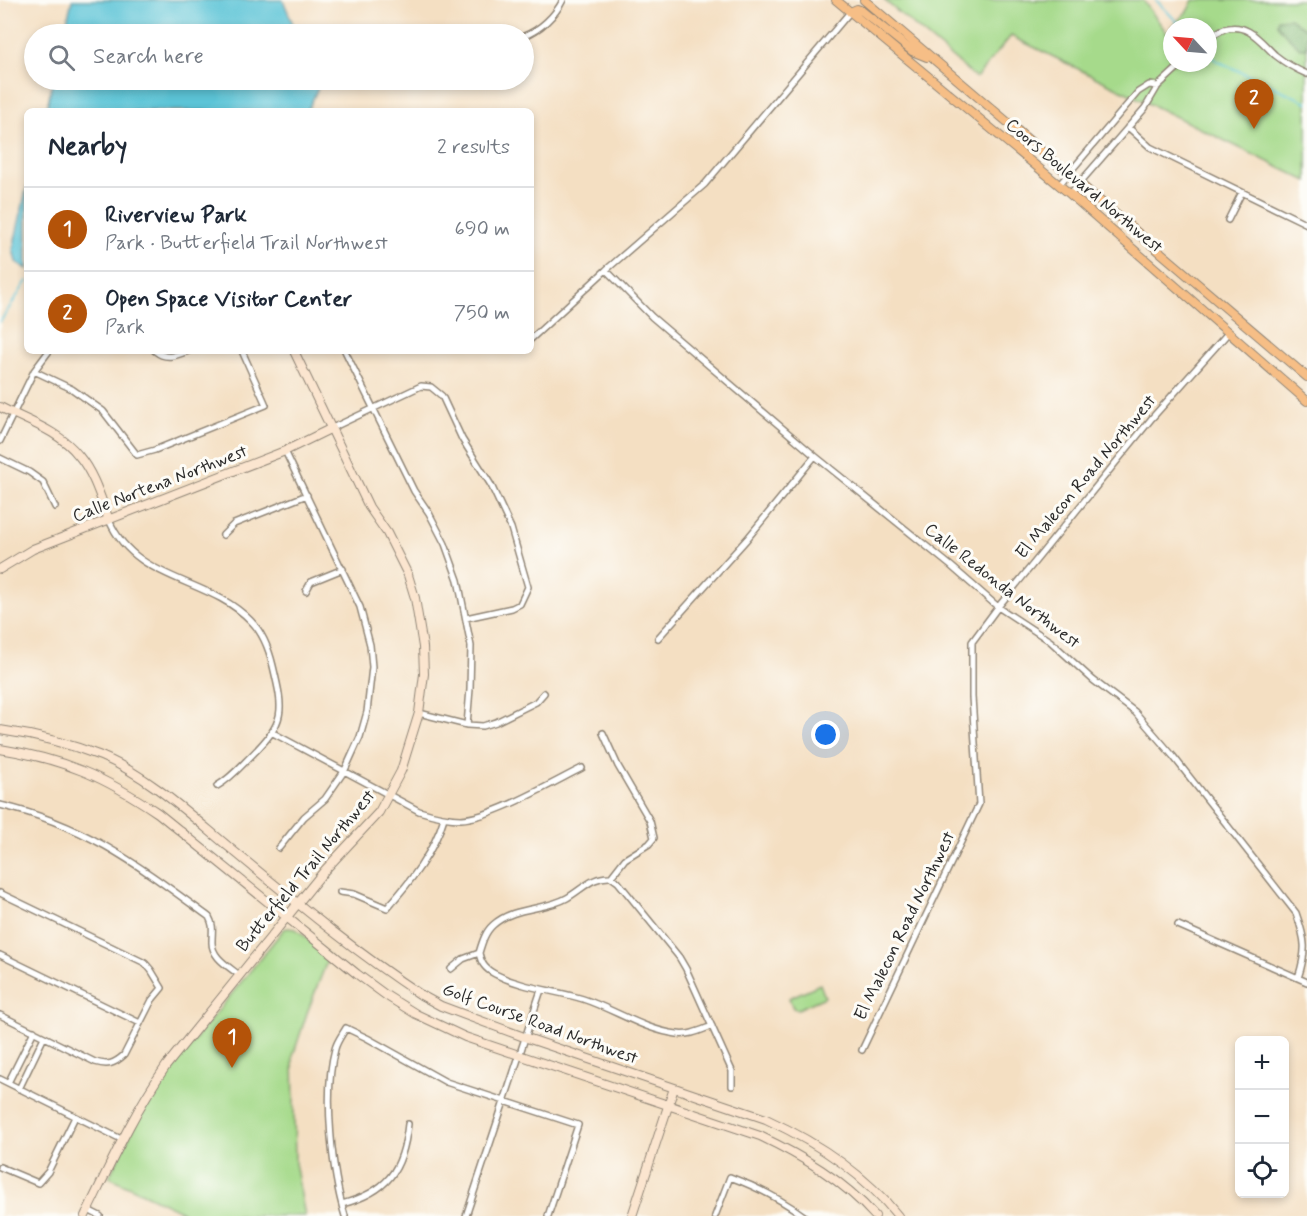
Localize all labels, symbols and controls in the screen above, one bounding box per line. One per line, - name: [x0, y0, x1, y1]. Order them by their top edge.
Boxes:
- north arrow: [1163, 18, 1217, 72]
- search box: [24, 24, 534, 90]
- icon: search: [45, 41, 78, 74]
- text: Search here: [93, 43, 204, 71]
- pin: 2: [1234, 80, 1274, 129]
- street label: Coors Boulevard Northwest: [1000, 113, 1168, 259]
- text: Nearby: [48, 130, 127, 164]
- text: 2 results: [437, 134, 510, 161]
- text: Riverview Park: [105, 202, 247, 230]
- text: 1: [63, 216, 72, 243]
- text: 690 m: [455, 216, 510, 243]
- text: Park · Butterfield Trail Northwest: [105, 230, 388, 257]
- text: Open Space Visitor Center: [105, 286, 352, 314]
- text: 2: [63, 300, 72, 327]
- text: 750 m: [454, 300, 510, 327]
- text: Park: [105, 314, 145, 341]
- street label: El Malecon Road Northwest: [1010, 389, 1162, 564]
- street label: Calle Nortena Northwest: [69, 439, 251, 528]
- street label: Calle Redonda Northwest: [919, 518, 1085, 655]
- your location: [811, 720, 840, 749]
- street label: Butterfield Trail Northwest: [231, 784, 381, 957]
- street label: El Malecon Road Northwest: [849, 827, 962, 1025]
- street label: Golf Course Road Northwest: [439, 977, 642, 1071]
- pin: 1: [212, 1018, 252, 1068]
- map controls: [1235, 1036, 1289, 1198]
- button: +: [1235, 1036, 1289, 1090]
- button: −: [1235, 1090, 1289, 1144]
- button: locate: [1235, 1144, 1289, 1198]

